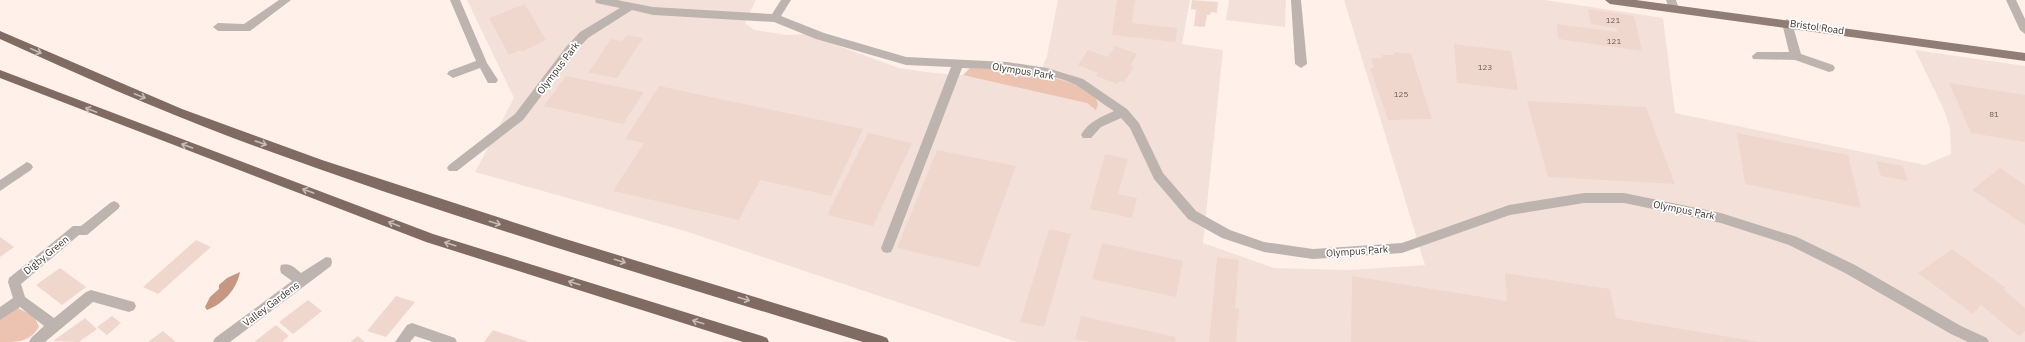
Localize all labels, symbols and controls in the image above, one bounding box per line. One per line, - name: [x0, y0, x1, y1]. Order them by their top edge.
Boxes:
- house number: 121: [1606, 15, 1620, 25]
- street label: Bristol Road: [1789, 17, 1845, 37]
- house number: 121: [1607, 36, 1621, 46]
- street label: Olympus Park: [534, 39, 582, 97]
- one-way arrow: [29, 48, 41, 55]
- street label: Olympus Park: [991, 60, 1056, 82]
- house number: 123: [1478, 62, 1492, 72]
- house number: 125: [1394, 89, 1408, 99]
- one-way arrow: [133, 92, 145, 100]
- one-way arrow: [86, 105, 98, 113]
- house number: 81: [1989, 109, 1999, 119]
- one-way arrow: [254, 140, 267, 147]
- one-way arrow: [181, 141, 193, 149]
- one-way arrow: [303, 187, 315, 195]
- street label: Olympus Park: [1652, 198, 1717, 222]
- one-way arrow: [388, 219, 400, 227]
- one-way arrow: [489, 220, 502, 227]
- street label: Digby Green: [21, 233, 71, 277]
- one-way arrow: [444, 240, 457, 247]
- street label: Olympus Park: [1325, 242, 1389, 260]
- one-way arrow: [613, 258, 626, 265]
- street label: Valley Gardens: [240, 279, 302, 329]
- one-way arrow: [568, 279, 581, 286]
- one-way arrow: [737, 296, 750, 303]
- one-way arrow: [692, 318, 705, 325]

